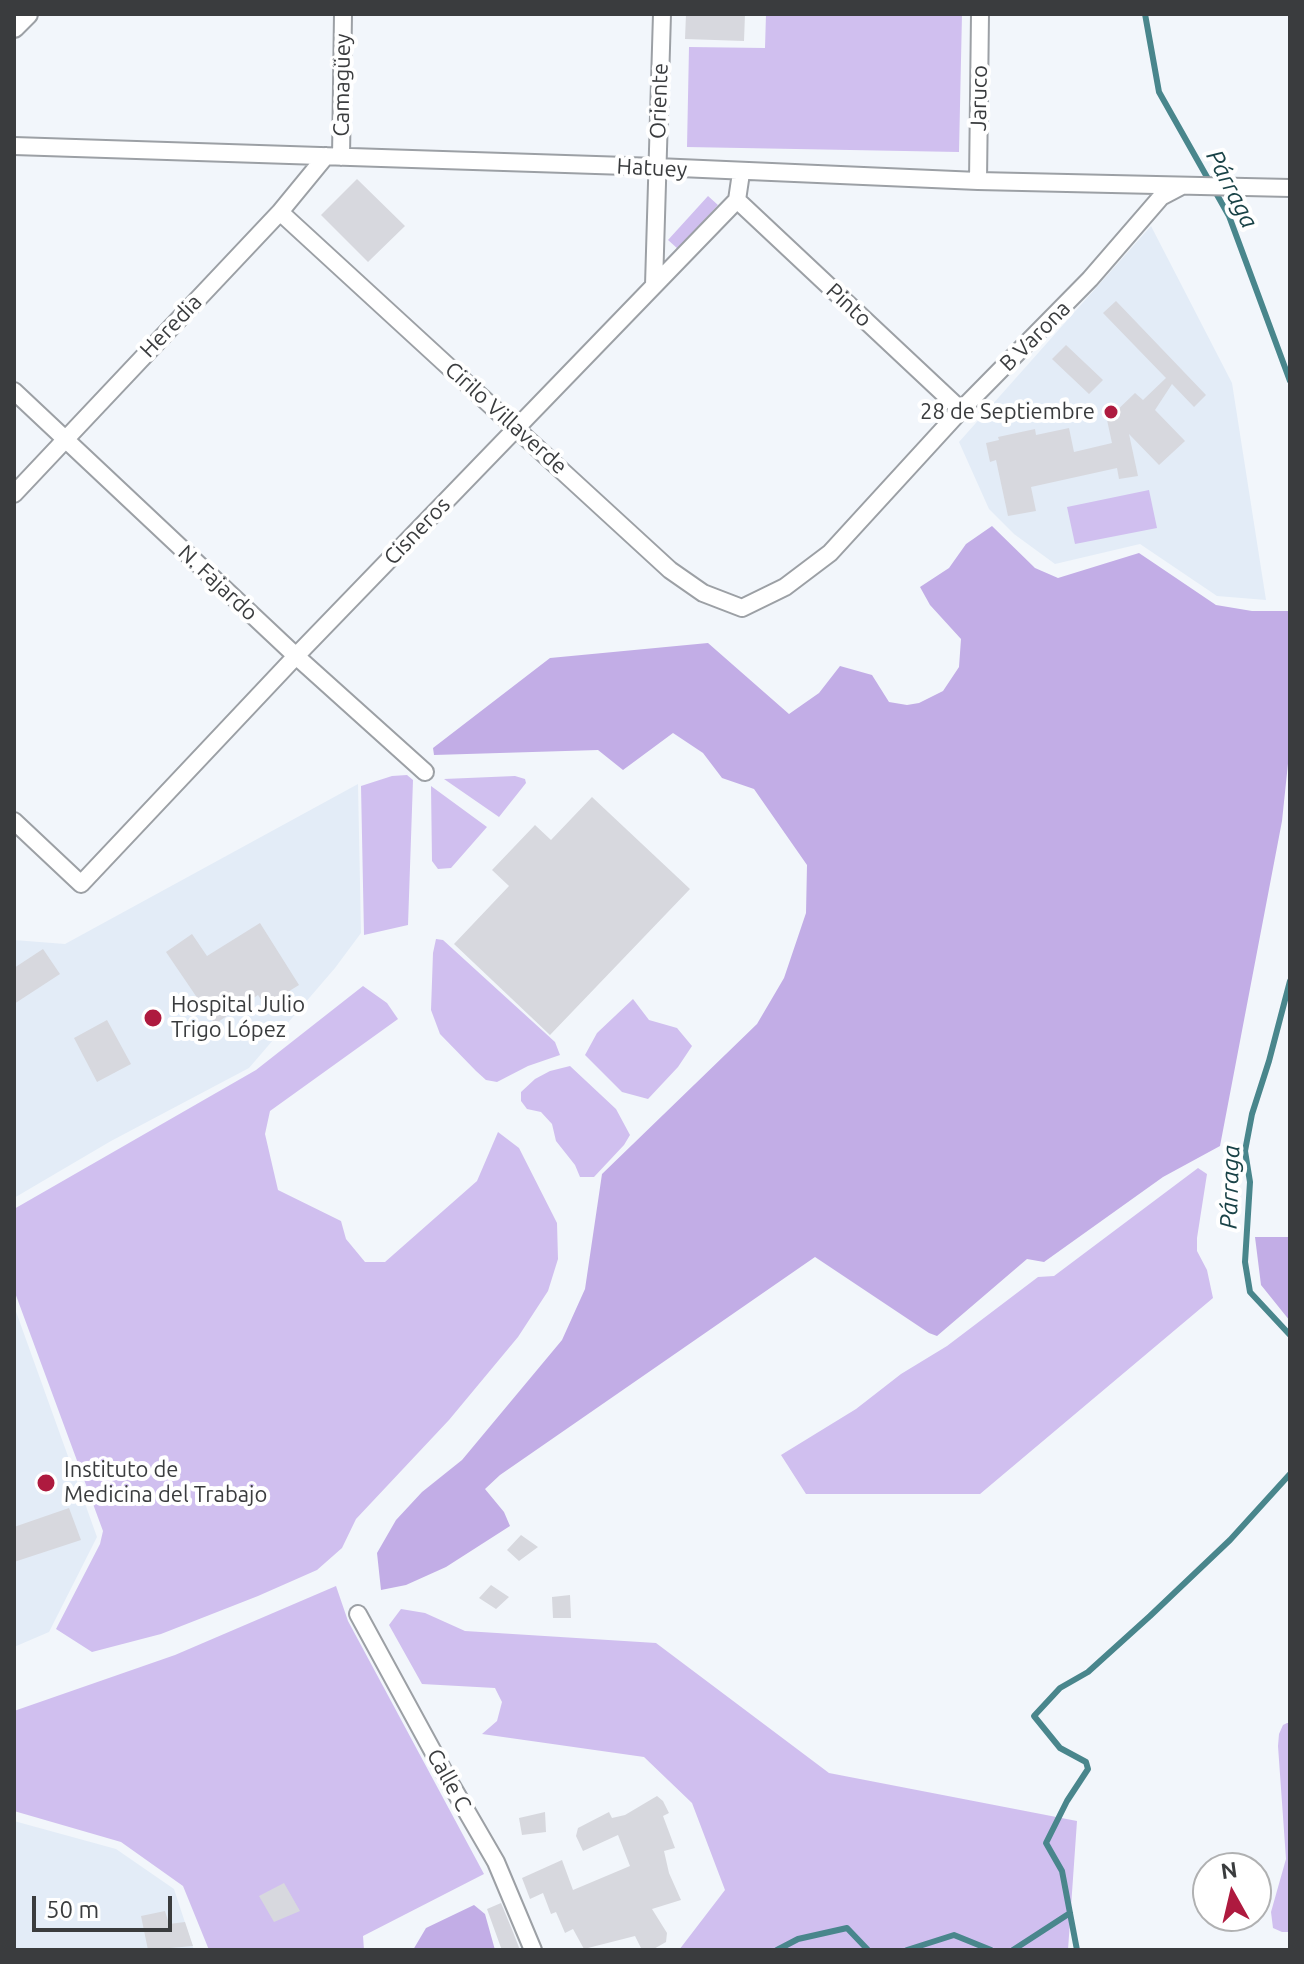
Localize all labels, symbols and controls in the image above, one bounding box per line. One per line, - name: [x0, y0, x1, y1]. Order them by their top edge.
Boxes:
- street label: Camagüey: [328, 33, 356, 137]
- street label: Oriente: [644, 62, 674, 140]
- street label: Jaruco: [965, 65, 993, 131]
- water label: Párraga: [1200, 145, 1264, 233]
- street label: Hatuey: [616, 153, 688, 183]
- street label: Pinto: [821, 277, 877, 333]
- street label: Heredia: [135, 289, 207, 363]
- street label: B Varona: [994, 295, 1076, 377]
- street label: Cirilo Villaverde: [439, 356, 573, 480]
- place label: 28 de Septiembre: [920, 399, 1095, 425]
- marker: 28 de Septiembre: [1102, 403, 1120, 421]
- street label: Cisneros: [378, 492, 456, 570]
- street label: N. Fajardo: [173, 540, 263, 626]
- place label: Hospital Julio Trigo López: [171, 992, 305, 1044]
- marker: Hospital Julio Trigo López: [142, 1007, 164, 1029]
- water label: Párraga: [1214, 1144, 1246, 1230]
- place label: Instituto de Medicina del Trabajo: [64, 1457, 267, 1508]
- marker: Instituto de Medicina del Trabajo: [35, 1472, 57, 1494]
- street label: Calle C: [421, 1744, 477, 1816]
- north arrow: [1192, 1852, 1272, 1932]
- text: N: [1219, 1856, 1239, 1883]
- scale bar: [36, 1880, 176, 1930]
- text: 50 m: [46, 1896, 99, 1923]

